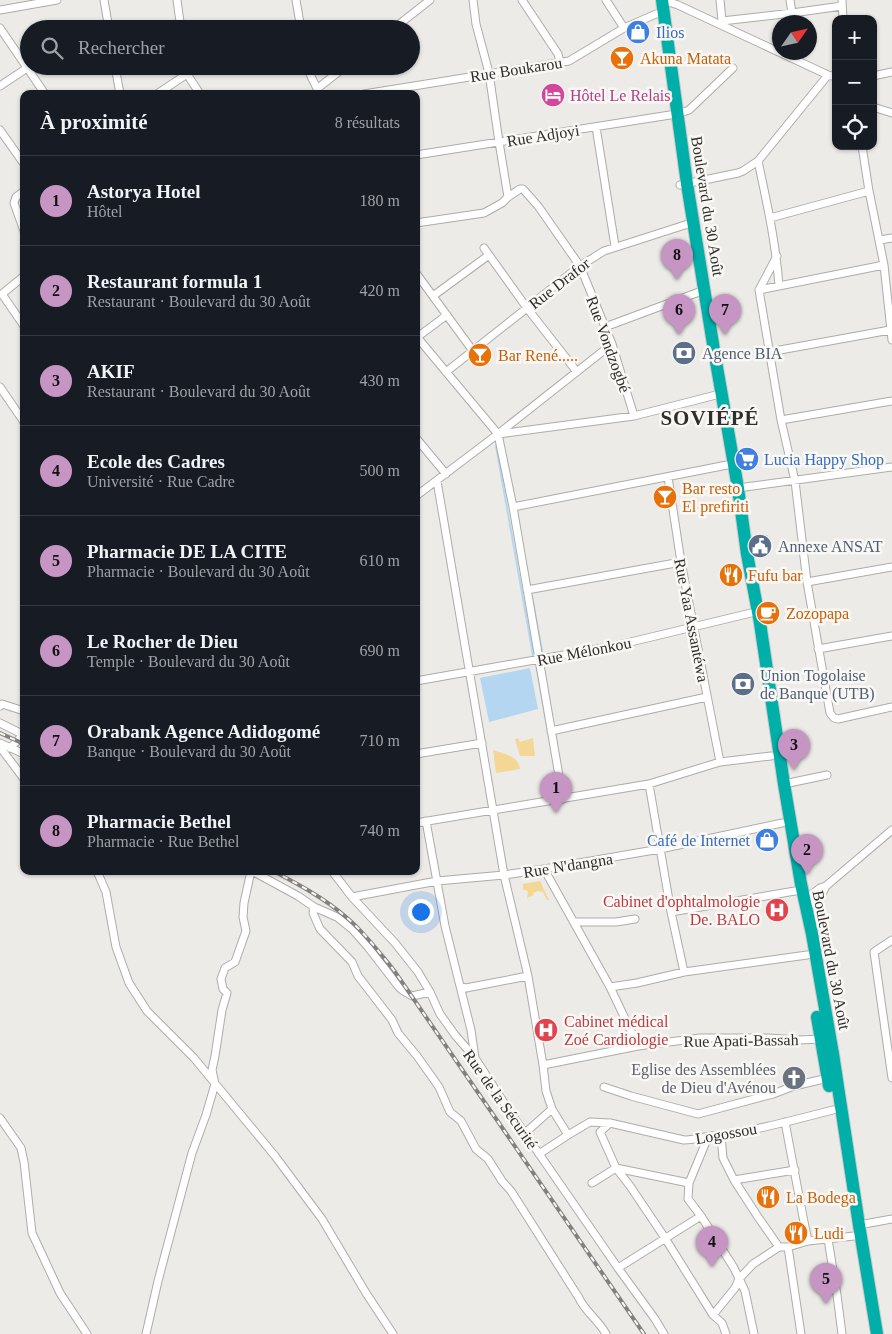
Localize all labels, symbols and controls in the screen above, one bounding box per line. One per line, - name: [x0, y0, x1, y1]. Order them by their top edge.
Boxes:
- north arrow: [772, 15, 817, 60]
- map controls: [832, 15, 877, 150]
- button: +: [832, 15, 877, 60]
- shop icon: Ilios: [625, 19, 651, 45]
- search box: [20, 20, 420, 75]
- place label: Ilios: [656, 24, 684, 41]
- icon: search: [38, 34, 66, 62]
- text: Rechercher: [78, 37, 165, 58]
- bar icon: Akuna Matata: [609, 45, 635, 71]
- place label: Akuna Matata: [640, 50, 731, 67]
- street label: Rue Boukarou: [469, 54, 563, 85]
- button: −: [832, 60, 877, 105]
- hotel icon: Hôtel Le Relais: [540, 82, 566, 108]
- place label: Hôtel Le Relais: [570, 87, 670, 104]
- button: locate: [832, 105, 877, 150]
- text: À proximité: [40, 110, 148, 134]
- text: 8 résultats: [335, 114, 400, 131]
- street label: Rue Adjoyi: [506, 121, 581, 151]
- street label: Boulevard du 30 Août: [688, 135, 727, 278]
- text: Astorya Hotel: [87, 181, 200, 202]
- text: 1: [52, 192, 60, 209]
- text: 180 m: [360, 192, 400, 209]
- text: Hôtel: [87, 203, 123, 220]
- pin: 8: [661, 239, 693, 280]
- street label: Rue Drafor: [526, 254, 594, 312]
- text: Restaurant formula 1: [87, 271, 262, 292]
- text: 2: [52, 282, 60, 299]
- text: 420 m: [360, 282, 400, 299]
- text: Restaurant · Boulevard du 30 Août: [87, 293, 311, 310]
- street label: Rue Vondzogbé: [582, 294, 634, 395]
- pin: 6: [663, 294, 695, 335]
- pin: 7: [709, 294, 741, 335]
- bank icon: Agence BIA: [671, 340, 697, 366]
- bar icon: Bar René.....: [467, 342, 493, 368]
- place label: Agence BIA: [702, 345, 783, 363]
- place label: Bar René.....: [498, 347, 578, 364]
- text: AKIF: [87, 361, 135, 382]
- text: 3: [52, 372, 60, 389]
- text: 430 m: [360, 372, 400, 389]
- text: Restaurant · Boulevard du 30 Août: [87, 383, 311, 400]
- district label: SOVIÉPÉ: [660, 406, 760, 430]
- supermarket icon: Lucia Happy Shop: [734, 446, 760, 472]
- text: Ecole des Cadres: [87, 451, 225, 472]
- place label: Lucia Happy Shop: [764, 451, 884, 469]
- text: 4: [52, 462, 60, 479]
- text: 500 m: [360, 462, 400, 479]
- text: Université · Rue Cadre: [87, 473, 235, 490]
- place label: Bar resto El prefiriti: [682, 480, 750, 516]
- bar icon: Bar resto El prefiriti: [652, 484, 678, 510]
- public building icon: Annexe ANSAT: [747, 533, 773, 559]
- place label: Annexe ANSAT: [778, 538, 883, 555]
- text: Pharmacie DE LA CITE: [87, 541, 287, 562]
- text: 5: [52, 552, 60, 569]
- text: 610 m: [360, 552, 400, 569]
- street label: Rue Yaa Assantéwa: [671, 557, 712, 683]
- restaurant icon: Fufu bar: [718, 562, 744, 588]
- text: Pharmacie · Boulevard du 30 Août: [87, 563, 310, 580]
- place label: Fufu bar: [748, 567, 803, 584]
- cafe icon: Zozopapa: [755, 600, 781, 626]
- place label: Zozopapa: [786, 605, 849, 623]
- text: Le Rocher de Dieu: [87, 631, 238, 652]
- street label: Rue Mélonkou: [536, 634, 633, 669]
- text: 6: [52, 642, 60, 659]
- text: 690 m: [360, 642, 400, 659]
- text: Temple · Boulevard du 30 Août: [87, 653, 290, 670]
- place label: Union Togolaise de Banque (UTB): [760, 667, 875, 703]
- bank icon: Union Togolaise de Banque (UTB): [730, 671, 756, 697]
- text: Orabank Agence Adidogomé: [87, 721, 320, 742]
- pin: 3: [778, 729, 810, 770]
- text: 7: [52, 732, 60, 749]
- text: 710 m: [360, 732, 400, 749]
- text: Banque · Boulevard du 30 Août: [87, 743, 291, 760]
- pin: 1: [540, 772, 572, 813]
- text: Pharmacie Bethel: [87, 811, 231, 832]
- text: 8: [52, 822, 60, 839]
- text: 740 m: [360, 822, 400, 839]
- shop icon: Café de Internet: [754, 827, 780, 853]
- place label: Café de Internet: [647, 832, 751, 849]
- text: Pharmacie · Rue Bethel: [87, 833, 239, 850]
- pin: 2: [791, 834, 823, 875]
- street label: Rue N'dangna: [522, 850, 614, 882]
- street label: Boulevard du 30 Août: [810, 889, 853, 1032]
- place label: Cabinet d'ophtalmologie De. BALO: [603, 893, 760, 928]
- hospital icon: Cabinet d'ophtalmologie De. BALO: [764, 897, 790, 923]
- your location: [408, 899, 434, 925]
- place label: Cabinet médical Zoé Cardiologie: [564, 1013, 669, 1049]
- hospital icon: Cabinet médical Zoé Cardiologie: [533, 1017, 559, 1043]
- street label: Rue Apati-Bassah: [683, 1031, 799, 1051]
- street label: Rue de la Sécurité: [460, 1047, 541, 1152]
- place label: Eglise des Assemblées de Dieu d'Avénou: [631, 1061, 776, 1096]
- church icon: Eglise des Assemblées de Dieu d'Avénou: [781, 1065, 807, 1091]
- street label: Logossou: [694, 1120, 758, 1148]
- restaurant icon: La Bodega: [755, 1184, 781, 1210]
- place label: La Bodega: [786, 1189, 856, 1207]
- restaurant icon: Ludi: [783, 1220, 809, 1246]
- place label: Ludi: [814, 1225, 845, 1242]
- pin: 4: [696, 1226, 728, 1267]
- pin: 5: [810, 1263, 842, 1304]

